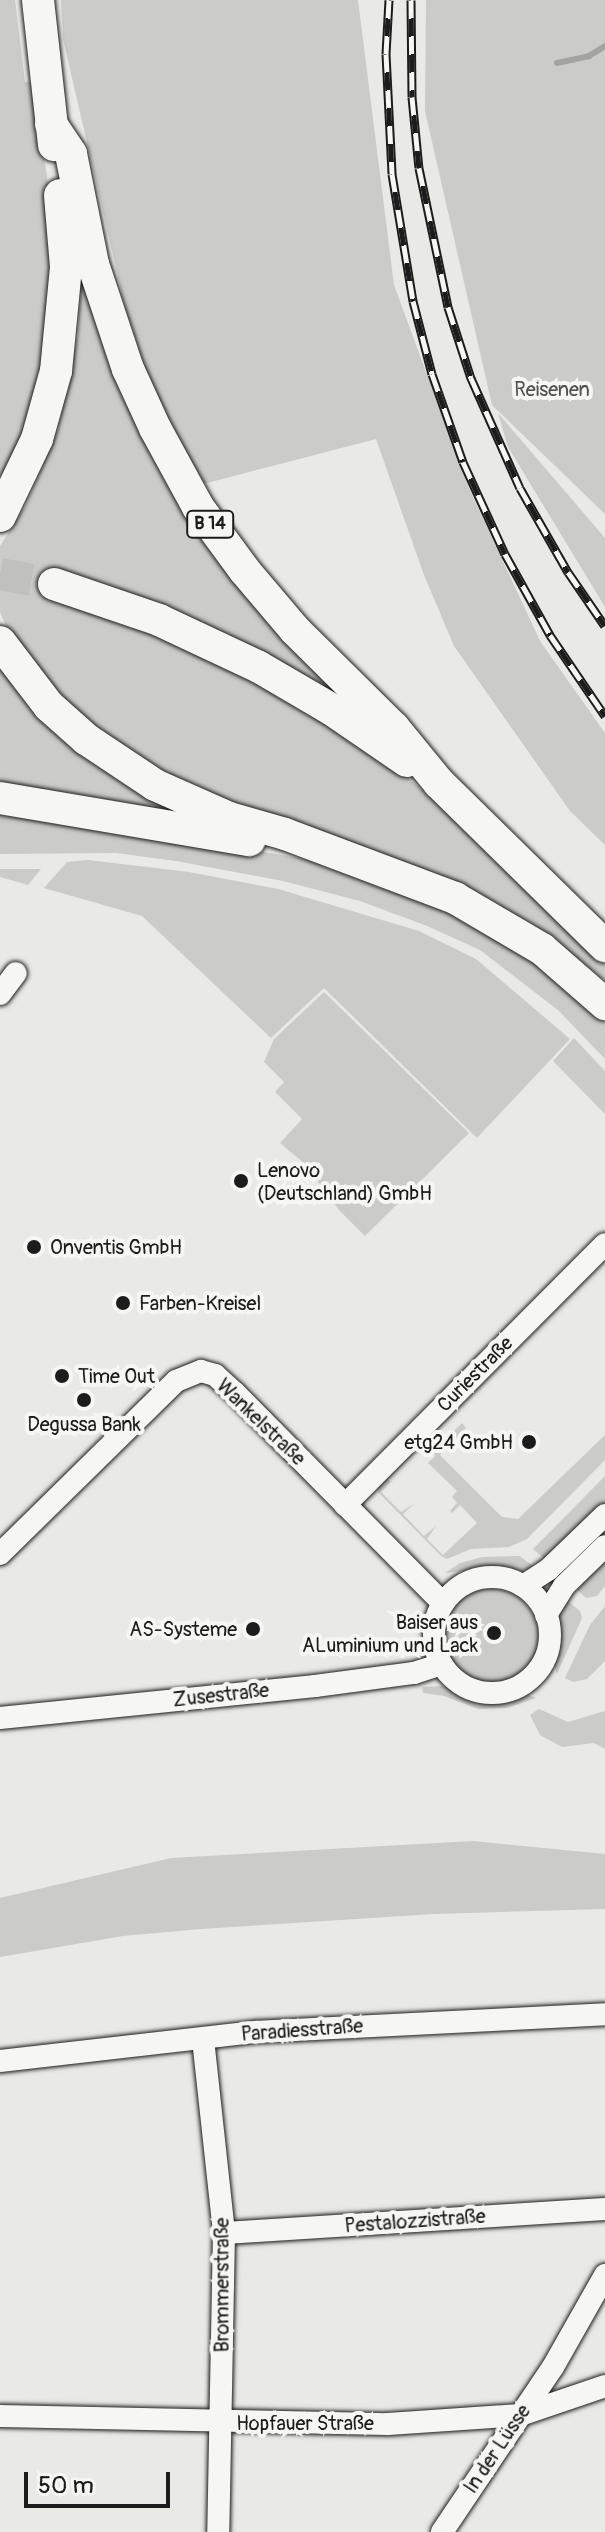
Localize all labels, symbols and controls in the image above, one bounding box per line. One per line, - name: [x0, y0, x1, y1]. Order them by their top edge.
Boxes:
- park label: Reisenen: [514, 377, 590, 401]
- road number: B 14: [186, 510, 234, 538]
- place label: Lenovo (Deutschland) GmbH: [257, 1158, 432, 1205]
- marker: Lenovo (Deutschland) GmbH: [232, 1172, 250, 1190]
- place label: Onventis GmbH: [50, 1235, 182, 1259]
- marker: Onventis GmbH: [25, 1238, 43, 1256]
- place label: Farben-Kreisel: [139, 1291, 261, 1315]
- marker: Farben-Kreisel: [114, 1294, 132, 1312]
- street label: Curiestraße: [432, 1331, 518, 1417]
- place label: Time Out: [78, 1364, 155, 1388]
- marker: Time Out: [53, 1367, 71, 1385]
- street label: Wankelstraße: [212, 1374, 310, 1470]
- marker: Degussa Bank: [75, 1391, 93, 1409]
- place label: Degussa Bank: [27, 1412, 141, 1436]
- place label: etg24 GmbH: [404, 1430, 513, 1454]
- marker: etg24 GmbH: [520, 1433, 538, 1451]
- place label: Baiser aus ALuminium und Lack: [302, 1610, 478, 1657]
- place label: AS-Systeme: [129, 1617, 237, 1641]
- marker: AS-Systeme: [244, 1620, 262, 1638]
- marker: Baiser aus ALuminium und Lack: [485, 1624, 503, 1642]
- street label: Zusestraße: [172, 1678, 270, 1712]
- street label: Paradiesstraße: [240, 2014, 364, 2046]
- street label: Pestalozzistraße: [344, 2204, 486, 2238]
- street label: Brommerstraße: [210, 2218, 234, 2352]
- street label: In der Lüsse: [459, 2400, 535, 2498]
- street label: Hopfauer Straße: [236, 2411, 374, 2435]
- scale bar: [28, 2456, 174, 2506]
- text: 50 m: [38, 2471, 94, 2500]

